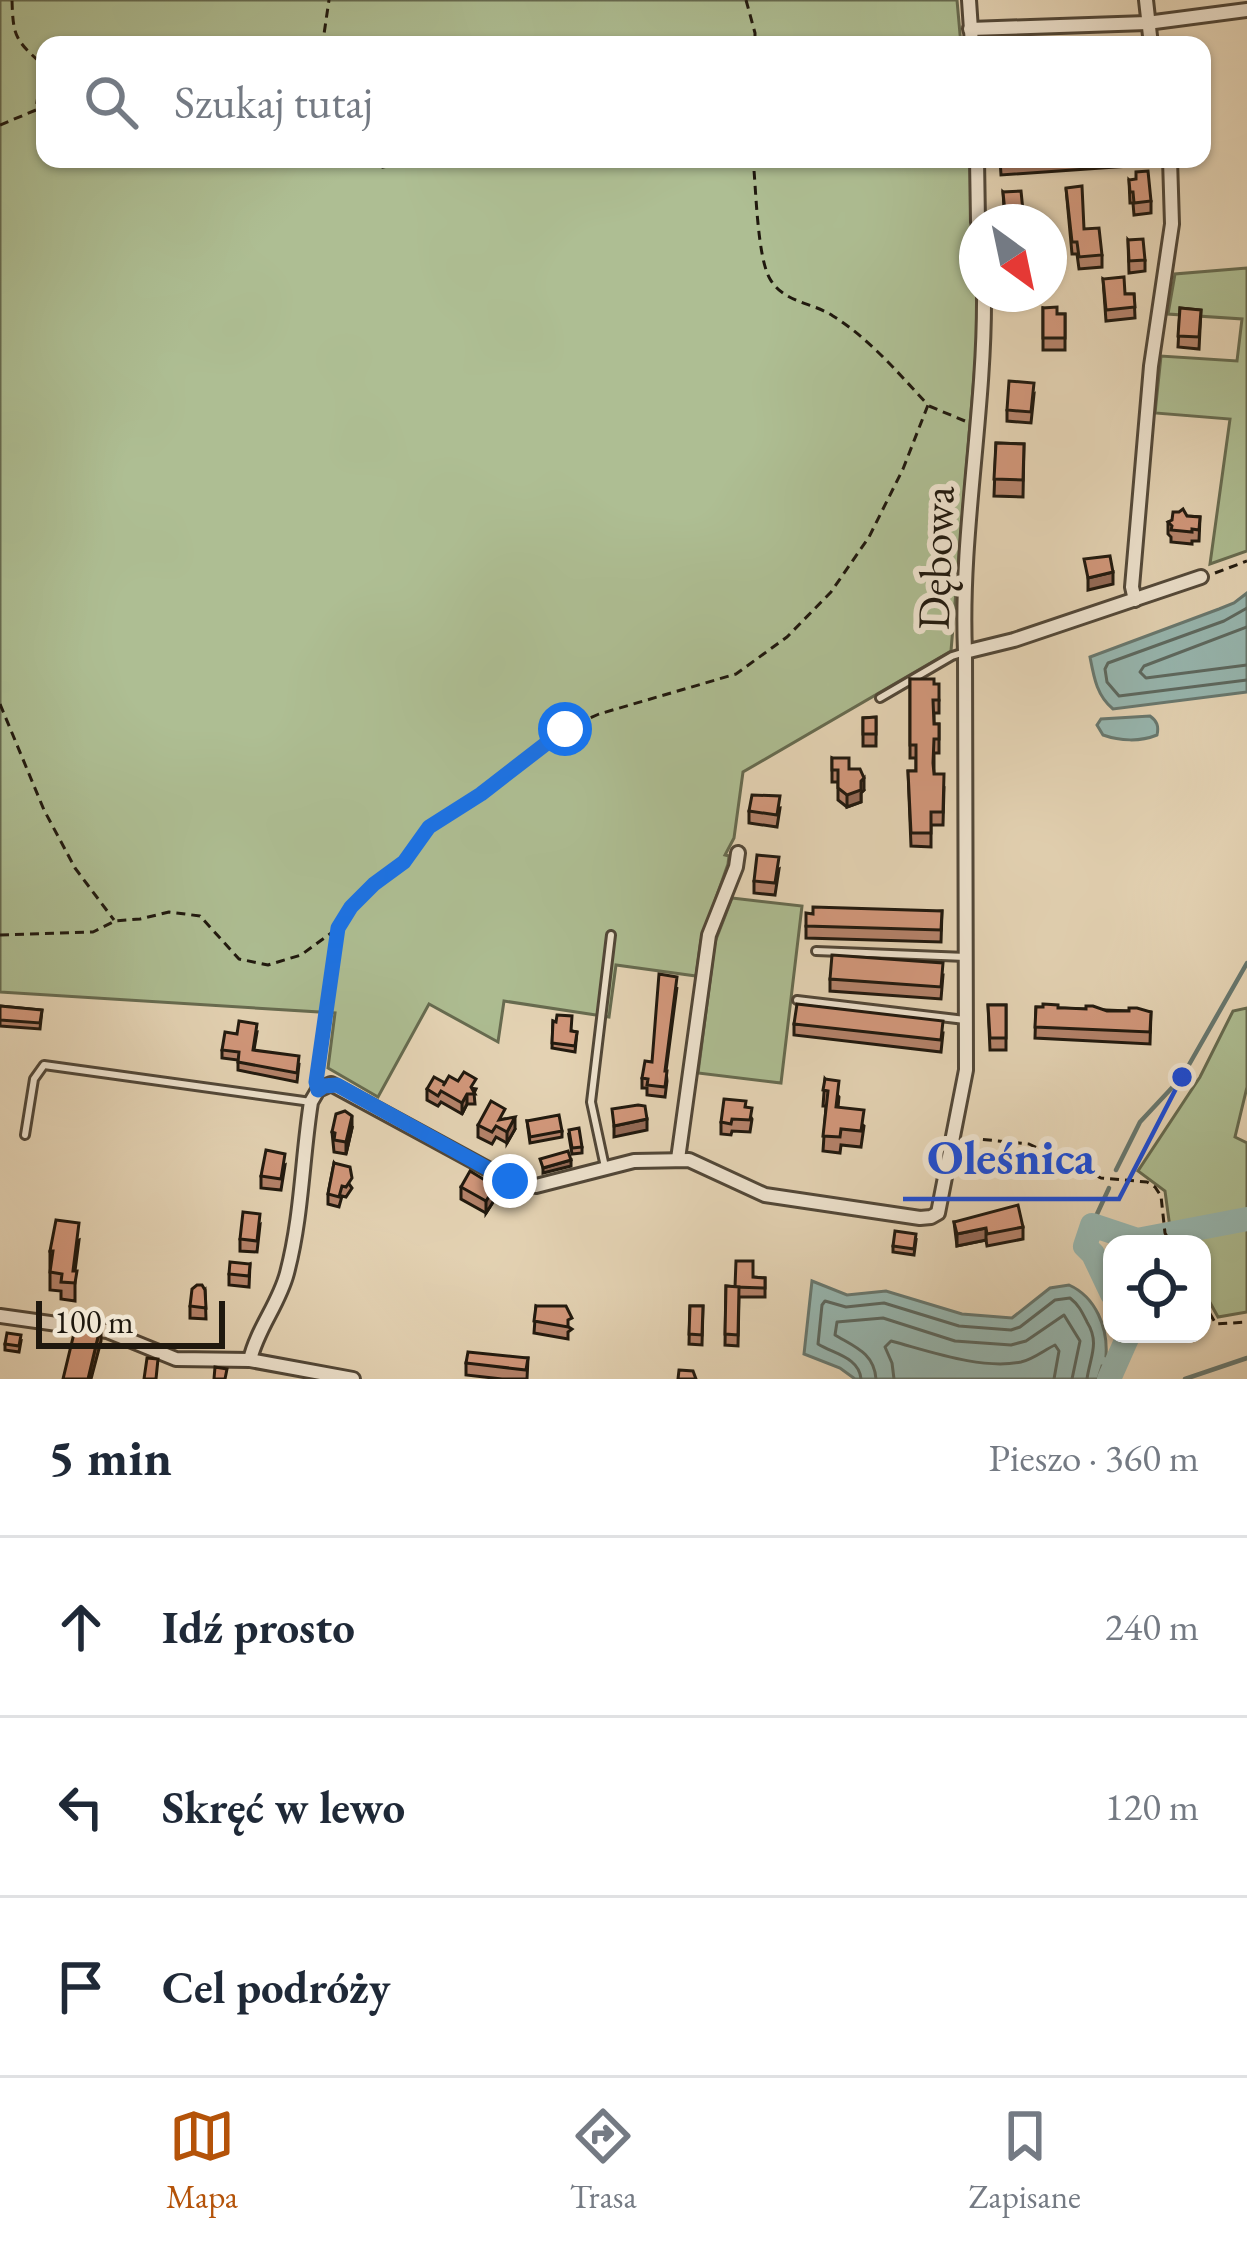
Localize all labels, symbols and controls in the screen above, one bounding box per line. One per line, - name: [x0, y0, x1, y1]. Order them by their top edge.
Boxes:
- search box: [36, 36, 1211, 168]
- icon: search: [78, 69, 144, 135]
- text: Szukaj tutaj: [174, 73, 373, 131]
- north arrow: [959, 204, 1067, 312]
- street label: Dębowa: [904, 485, 966, 631]
- route start: [538, 702, 592, 756]
- callout: Oleśnica: [903, 1115, 1119, 1199]
- text: Oleśnica: [927, 1126, 1096, 1188]
- route end: [483, 1154, 537, 1208]
- map controls: [1103, 1235, 1211, 1343]
- button: locate: [1103, 1235, 1211, 1343]
- scale bar: [36, 1295, 225, 1348]
- text: 100 m: [54, 1300, 134, 1343]
- text: 5 min: [48, 1424, 172, 1490]
- text: Pieszo · 360 m: [988, 1432, 1199, 1483]
- icon: ahead: [48, 1594, 114, 1660]
- text: Idź prosto: [162, 1598, 355, 1656]
- text: 240 m: [1105, 1601, 1199, 1652]
- icon: left: [48, 1774, 114, 1840]
- text: Skręć w lewo: [162, 1778, 405, 1836]
- text: 120 m: [1105, 1781, 1199, 1832]
- icon: arrive: [48, 1954, 114, 2020]
- text: Cel podróży: [162, 1958, 390, 2016]
- tab: Mapa: [166, 2103, 238, 2218]
- tab: Trasa: [570, 2103, 637, 2218]
- tab: Zapisane: [969, 2103, 1081, 2218]

